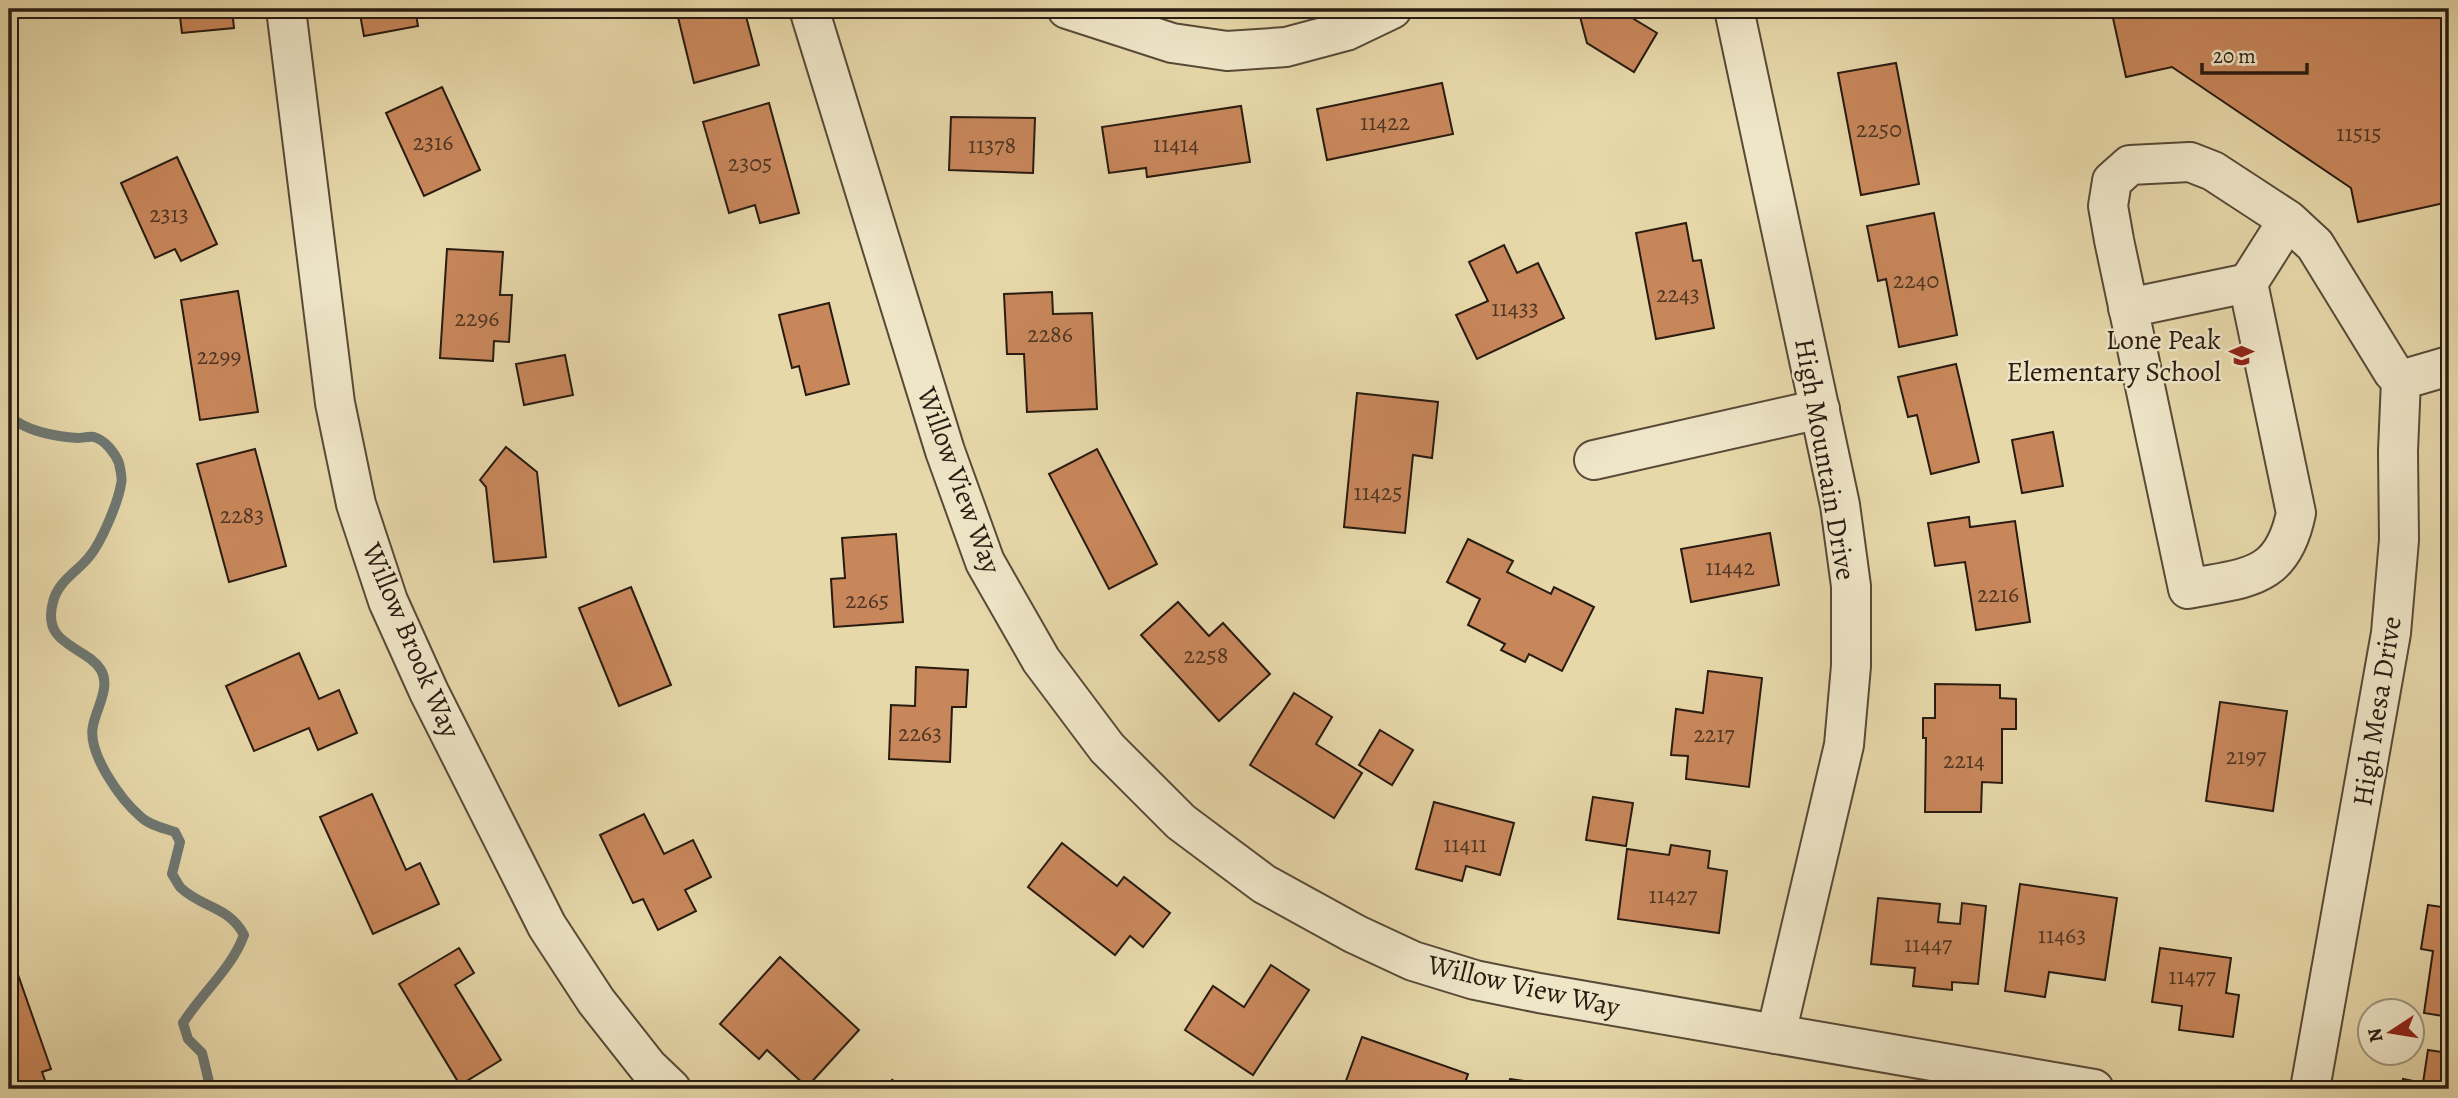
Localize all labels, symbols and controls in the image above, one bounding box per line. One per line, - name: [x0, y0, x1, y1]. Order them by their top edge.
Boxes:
- scale bar: [2202, 32, 2308, 76]
- text: 20 m: [2213, 42, 2256, 70]
- house number: 11422: [1360, 106, 1410, 138]
- house number: 2250: [1856, 113, 1902, 145]
- house number: 11515: [2336, 117, 2382, 149]
- house number: 2316: [413, 126, 453, 158]
- house number: 11414: [1153, 128, 1199, 160]
- house number: 11378: [968, 129, 1016, 161]
- house number: 2305: [728, 147, 772, 179]
- house number: 2313: [149, 198, 189, 230]
- house number: 2240: [1893, 264, 1939, 296]
- house number: 2243: [1656, 278, 1700, 310]
- house number: 11433: [1491, 292, 1539, 324]
- house number: 2296: [455, 302, 499, 334]
- house number: 2286: [1027, 318, 1073, 350]
- place label: Lone Peak Elementary School: [2007, 321, 2221, 391]
- street label: High Mountain Drive: [1785, 335, 1865, 583]
- house number: 2299: [197, 340, 241, 372]
- school or university icon: Lone Peak Elementary School: [2227, 341, 2255, 369]
- street label: Willow View Way: [907, 381, 1011, 579]
- house number: 11425: [1353, 476, 1403, 508]
- house number: 2283: [220, 499, 264, 531]
- street label: Willow Brook Way: [352, 536, 469, 744]
- house number: 11442: [1705, 551, 1755, 583]
- house number: 2216: [1977, 578, 2019, 610]
- house number: 2265: [845, 584, 889, 616]
- street label: High Mesa Drive: [2343, 614, 2411, 809]
- house number: 2258: [1184, 639, 1228, 671]
- house number: 2263: [898, 717, 942, 749]
- house number: 2217: [1693, 718, 1735, 750]
- house number: 2197: [2226, 740, 2267, 772]
- house number: 2214: [1943, 744, 1985, 776]
- house number: 11411: [1443, 828, 1487, 860]
- house number: 11427: [1649, 879, 1698, 911]
- house number: 11463: [2038, 919, 2086, 951]
- house number: 11447: [1904, 928, 1953, 960]
- street label: Willow View Way: [1423, 945, 1624, 1027]
- house number: 11477: [2168, 960, 2217, 992]
- north arrow: [2356, 996, 2426, 1066]
- text: N: [2361, 1026, 2390, 1045]

